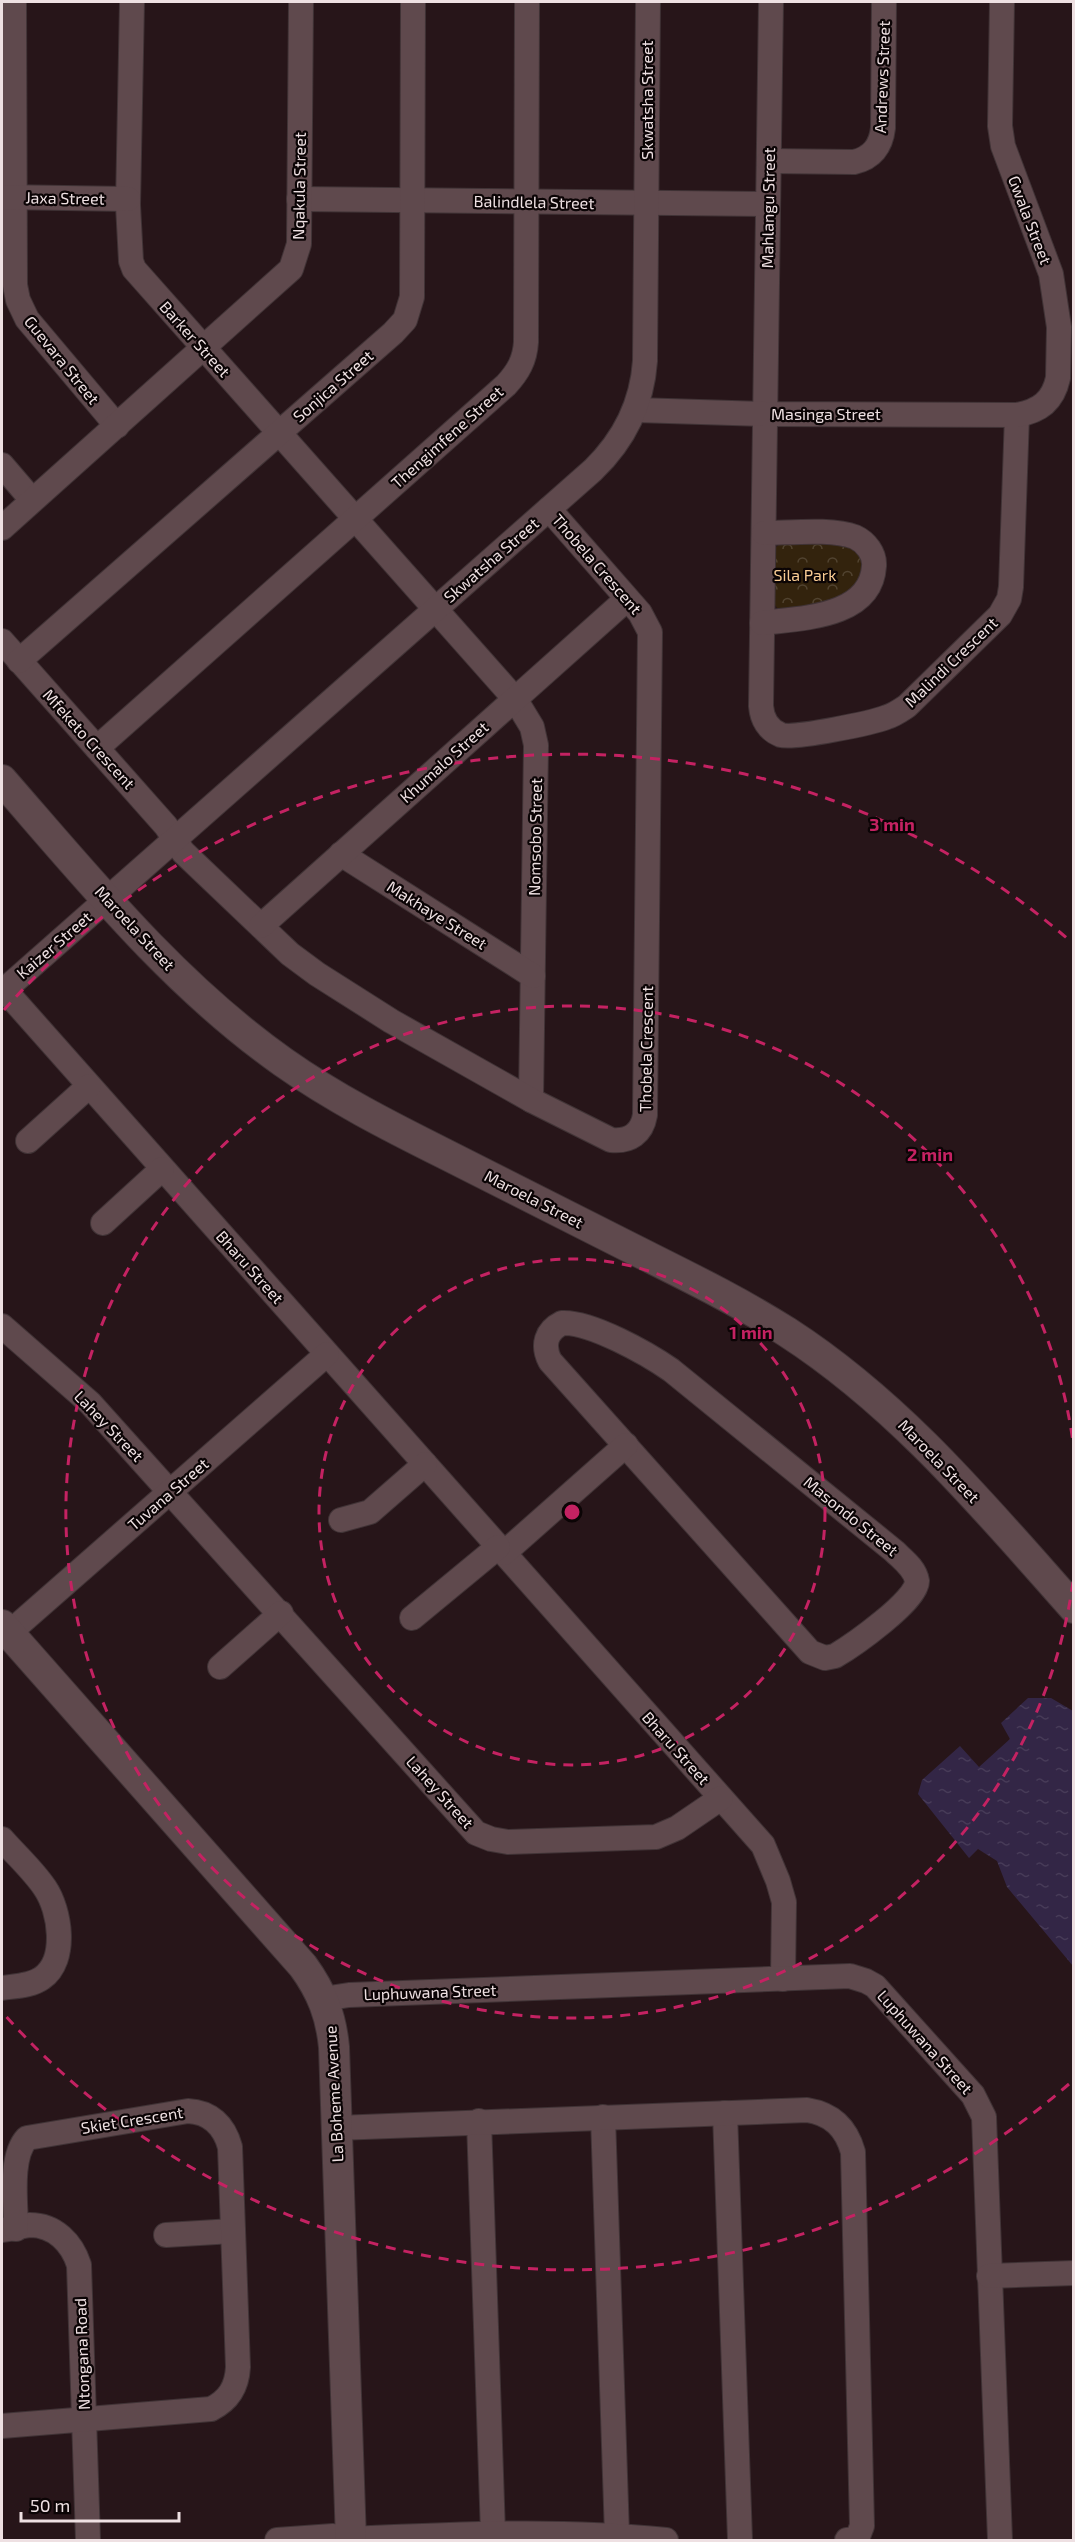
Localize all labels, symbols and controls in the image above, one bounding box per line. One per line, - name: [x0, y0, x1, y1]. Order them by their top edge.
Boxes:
- street label: Andrews Street: [870, 20, 893, 134]
- street label: Skwatsha Street: [637, 40, 656, 160]
- street label: Nqakula Street: [288, 132, 309, 240]
- street label: Mahlangu Street: [757, 147, 778, 269]
- street label: Gwala Street: [1005, 173, 1056, 267]
- street label: Jaxa Street: [25, 187, 105, 208]
- street label: Balindlela Street: [473, 191, 595, 212]
- street label: Barker Street: [156, 297, 234, 381]
- street label: Guevara Street: [21, 312, 104, 408]
- street label: Sonjica Street: [289, 346, 377, 426]
- street label: Thengimfene Street: [387, 381, 506, 492]
- street label: Masinga Street: [771, 404, 881, 423]
- street label: Thobela Crescent: [549, 510, 646, 618]
- street label: Skwatsha Street: [439, 513, 542, 606]
- park label: Sila Park: [774, 565, 836, 584]
- street label: Malindi Crescent: [900, 613, 1001, 711]
- street label: Mfeketo Crescent: [40, 685, 139, 792]
- street label: Khumalo Street: [395, 717, 492, 806]
- street label: Nomsobo Street: [524, 778, 545, 896]
- text: 3 min: [869, 813, 915, 835]
- street label: Makhaye Street: [384, 876, 491, 953]
- street label: Maroela Street: [91, 882, 179, 974]
- street label: Kaizer Street: [12, 907, 95, 982]
- street label: Thobela Crescent: [635, 986, 656, 1112]
- text: 2 min: [907, 1143, 953, 1165]
- street label: Maroela Street: [482, 1166, 587, 1232]
- street label: Bharu Street: [213, 1226, 288, 1307]
- text: 1 min: [729, 1321, 773, 1343]
- street label: Lahey Street: [71, 1386, 148, 1465]
- street label: Maroela Street: [895, 1415, 984, 1506]
- street label: Tuvana Street: [124, 1454, 212, 1534]
- street label: Masondo Street: [800, 1472, 902, 1559]
- centre of rings: [562, 1502, 582, 1522]
- street label: Bharu Street: [639, 1707, 714, 1788]
- street label: Lahey Street: [403, 1751, 478, 1832]
- street label: Luphuwana Street: [363, 1980, 497, 2003]
- street label: Luphuwana Street: [874, 1986, 977, 2097]
- street label: La Boheme Avenue: [320, 2025, 347, 2163]
- street label: Skiet Crescent: [80, 2102, 184, 2137]
- street label: Ntongana Road: [70, 2298, 93, 2410]
- scale bar: [21, 2485, 178, 2523]
- text: 50 m: [30, 2494, 70, 2516]

